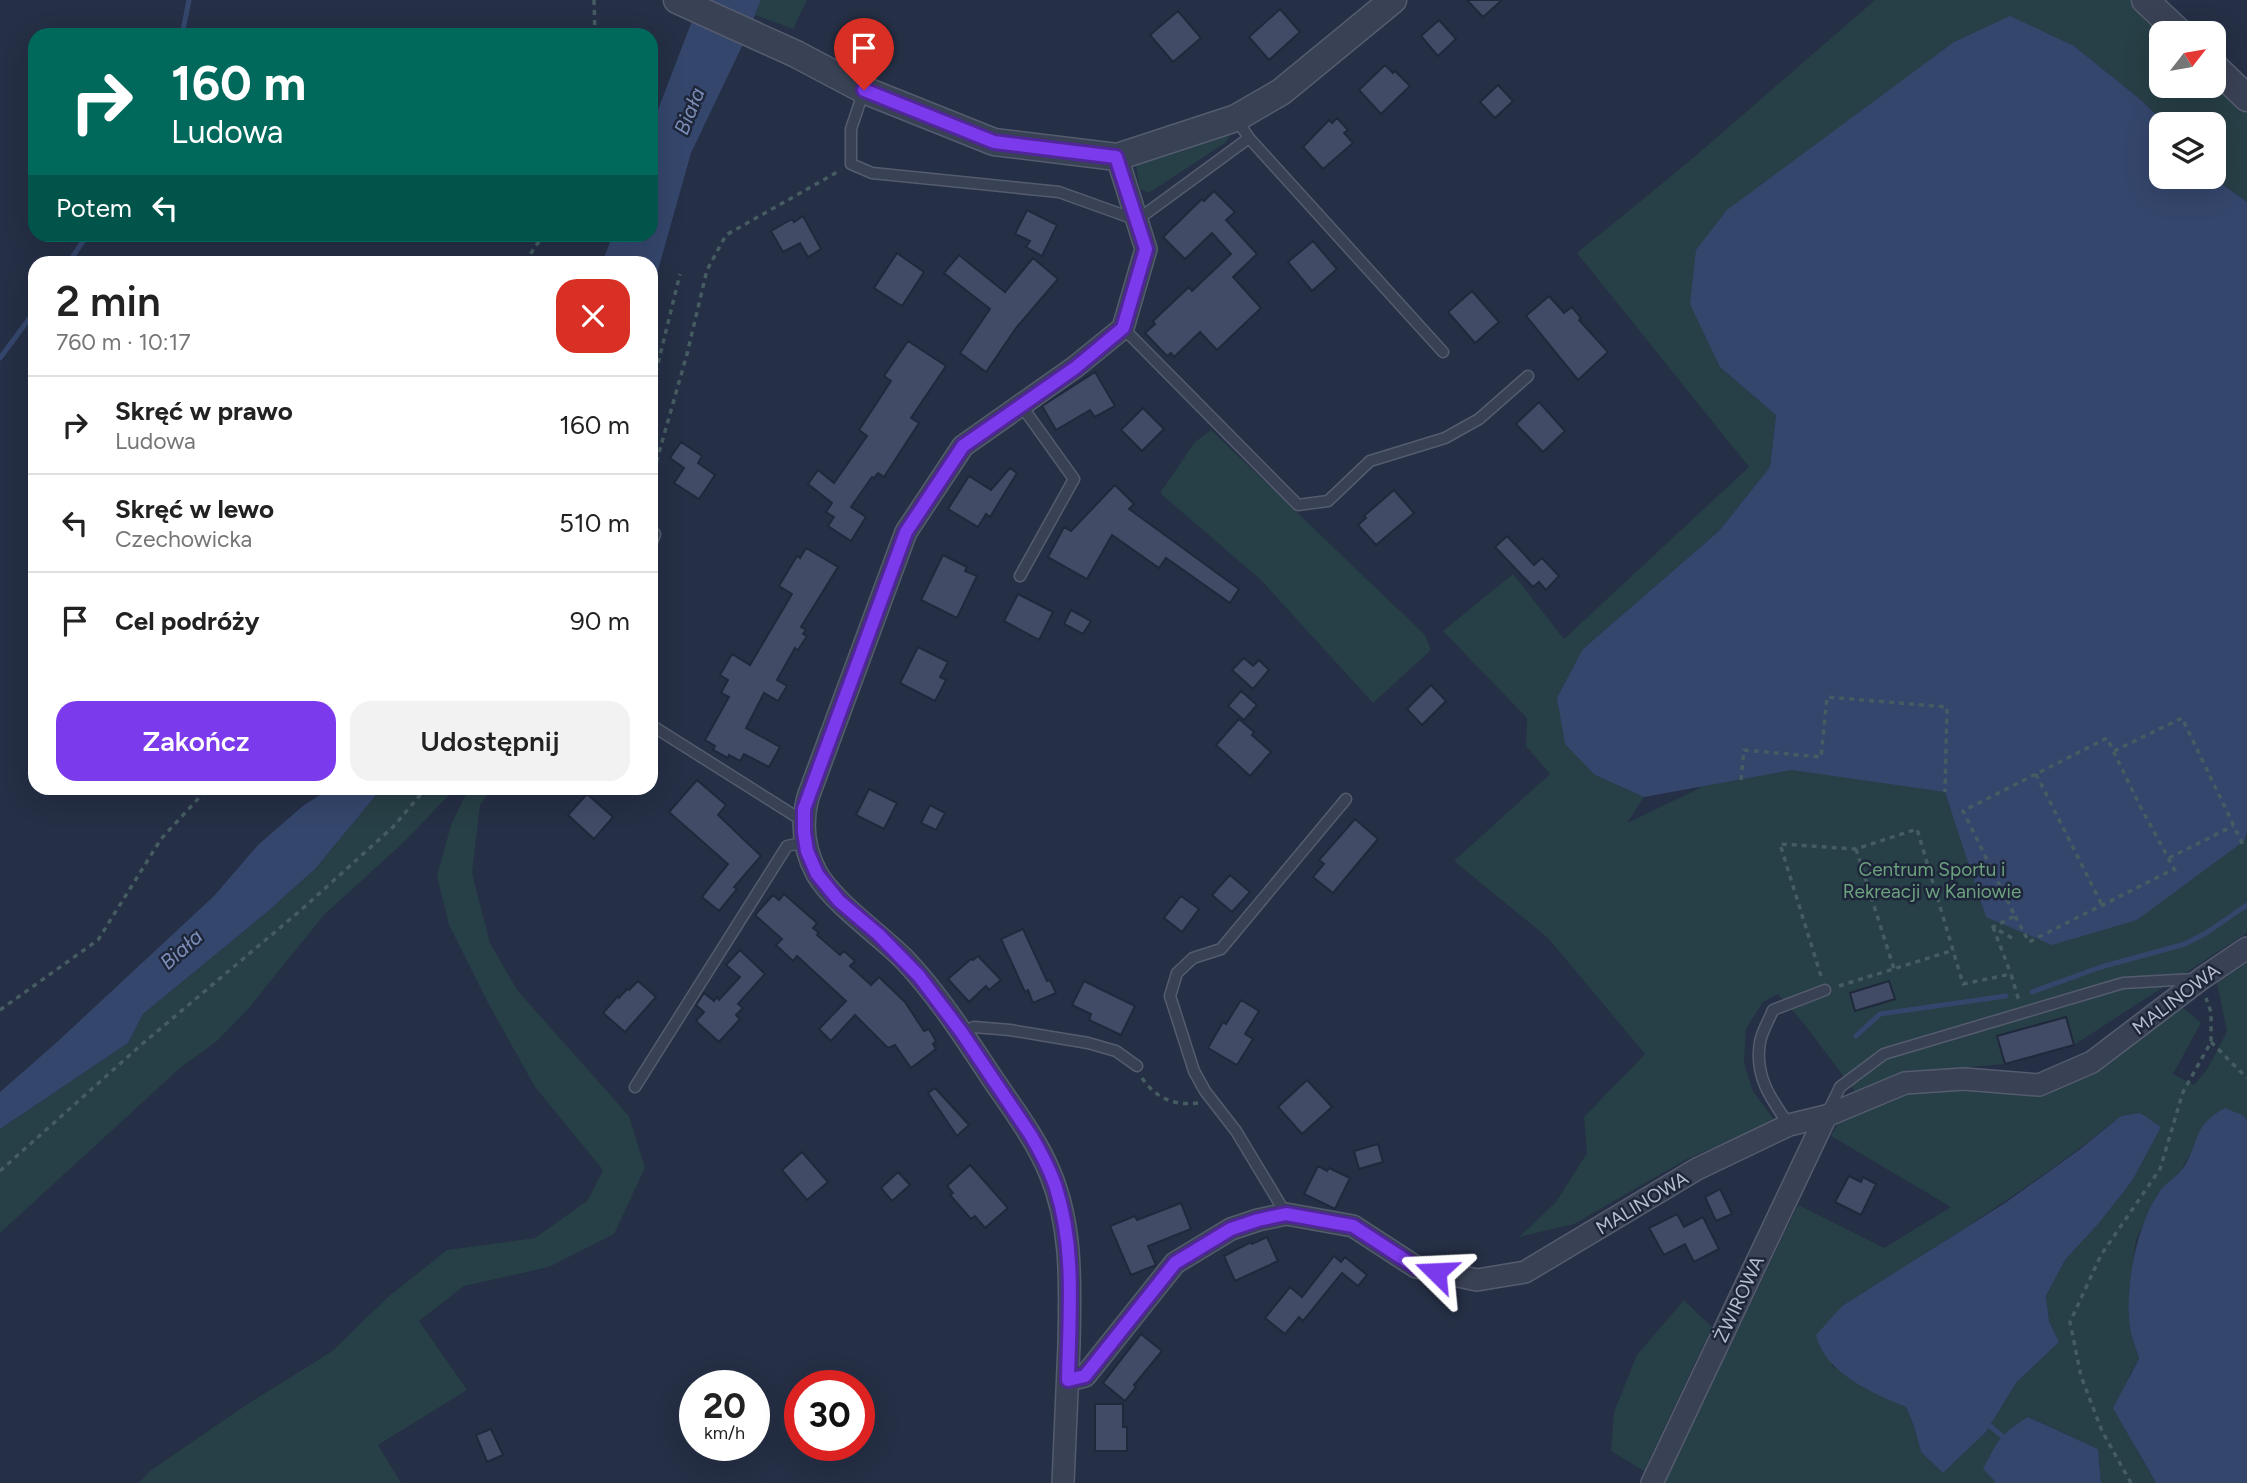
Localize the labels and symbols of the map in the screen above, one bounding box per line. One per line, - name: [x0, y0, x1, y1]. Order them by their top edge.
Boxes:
- pin: [834, 18, 894, 90]
- north arrow: [2149, 21, 2226, 98]
- water label: Biała: [668, 84, 710, 138]
- park label: Centrum Sportu i Rekreacji w Kaniowie: [1843, 858, 2021, 903]
- water label: Biała: [155, 924, 207, 974]
- street label: MALINOWA: [2128, 959, 2224, 1039]
- street label: MALINOWA: [1592, 1166, 1692, 1240]
- position arrow: [1399, 1235, 1473, 1309]
- street label: ŻWIROWA: [1709, 1252, 1769, 1346]
- speed limit sign: 30: [784, 1370, 875, 1461]

